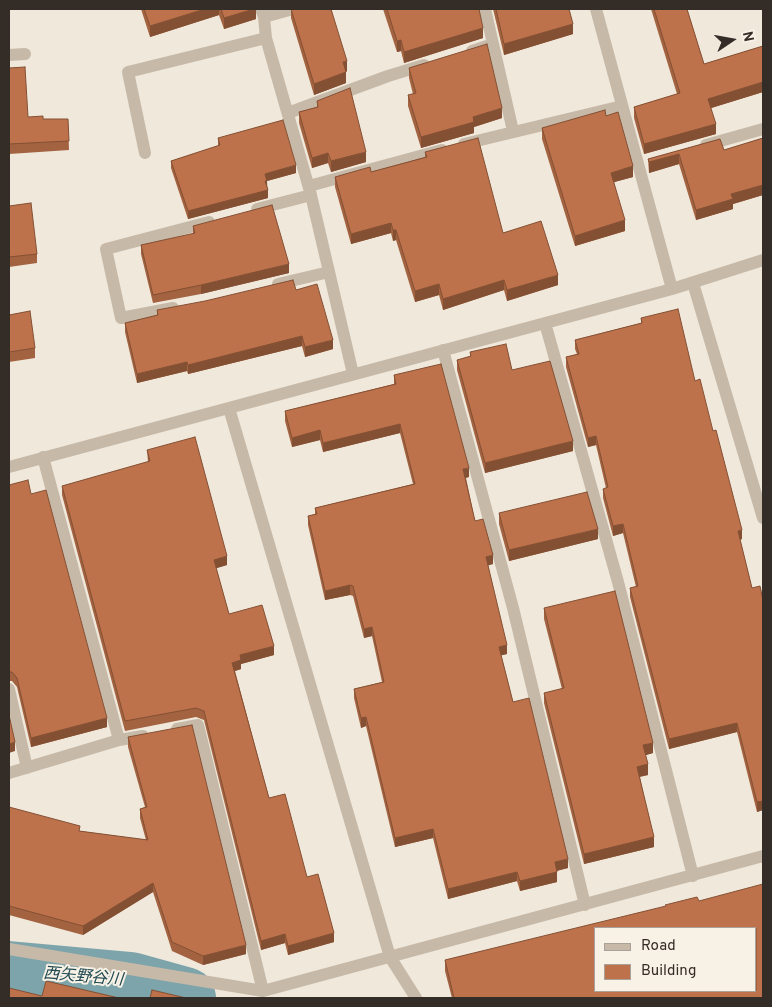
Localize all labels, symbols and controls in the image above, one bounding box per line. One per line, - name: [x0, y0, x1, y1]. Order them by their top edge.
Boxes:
- north arrow: [707, 15, 757, 65]
- text: N: [738, 30, 757, 43]
- legend: [594, 927, 757, 992]
- text: Road: [641, 937, 676, 956]
- text: Building: [641, 962, 696, 981]
- water label: 西矢野谷川: [42, 965, 124, 991]

